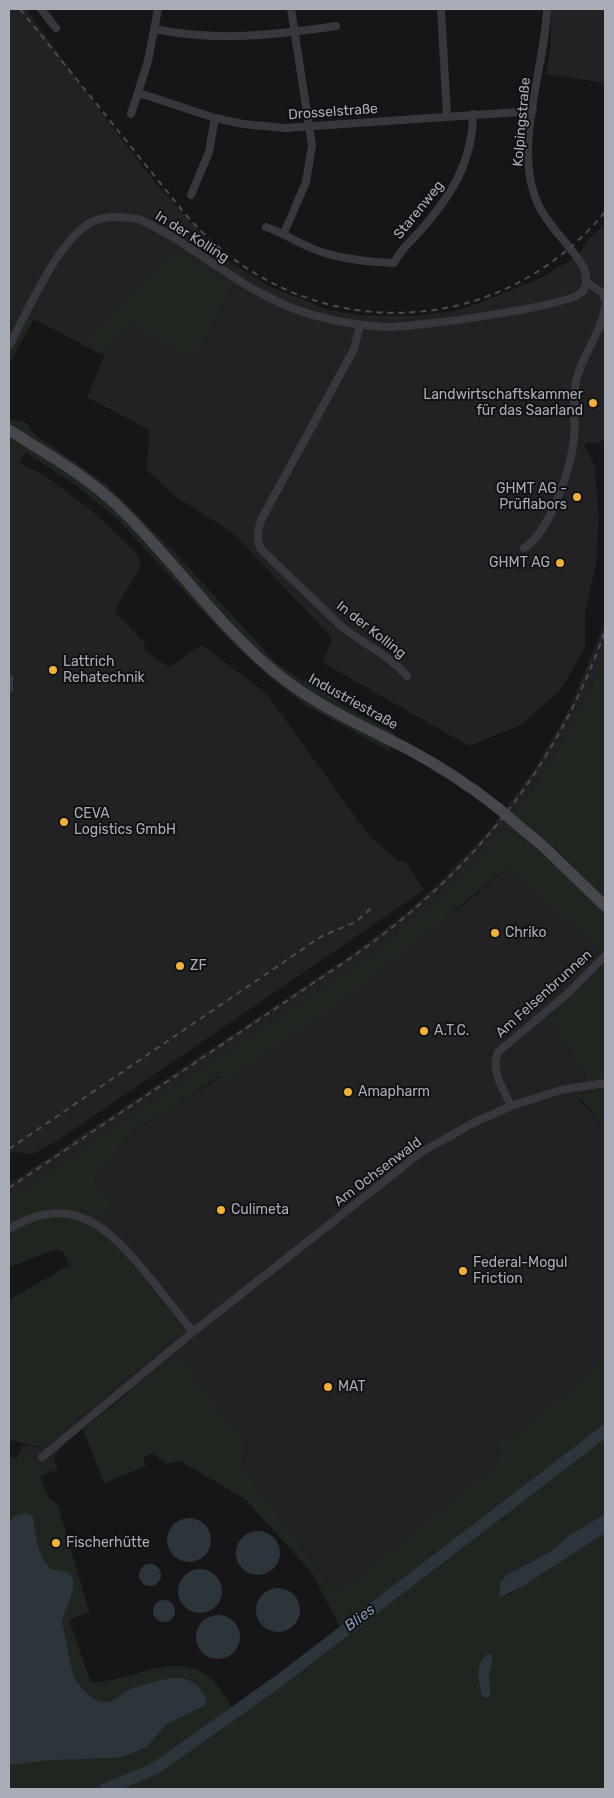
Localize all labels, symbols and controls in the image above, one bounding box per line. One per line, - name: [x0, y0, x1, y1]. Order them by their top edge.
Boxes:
- street label: Kolpingstraße: [510, 77, 534, 167]
- street label: Drosselstraße: [288, 100, 378, 124]
- street label: Starenweg: [390, 177, 448, 243]
- street label: In der Kolling: [152, 208, 232, 266]
- place label: Landwirtschaftskammer für das Saarland: [423, 387, 583, 420]
- marker: Landwirtschaftskammer für das Saarland: [587, 397, 599, 409]
- place label: GHMT AG - Prüflabors: [496, 481, 567, 514]
- marker: GHMT AG - Prüflabors: [571, 491, 583, 503]
- place label: GHMT AG: [489, 555, 550, 571]
- marker: GHMT AG: [554, 557, 566, 569]
- street label: In der Kolling: [333, 598, 409, 662]
- place label: Lattrich Rehatechnik: [63, 654, 145, 686]
- marker: Lattrich Rehatechnik: [47, 664, 59, 676]
- street label: Industriestraße: [305, 670, 401, 734]
- place label: CEVA Logistics GmbH: [74, 806, 176, 839]
- marker: CEVA Logistics GmbH: [58, 816, 70, 828]
- place label: Chriko: [505, 925, 546, 941]
- marker: Chriko: [489, 927, 501, 939]
- street label: Am Felsenbrunnen: [493, 946, 595, 1042]
- place label: ZF: [190, 958, 207, 974]
- marker: ZF: [174, 960, 186, 972]
- place label: A.T.C.: [434, 1023, 469, 1039]
- marker: A.T.C.: [418, 1025, 430, 1037]
- place label: Amapharm: [358, 1084, 430, 1100]
- marker: Amapharm: [342, 1086, 354, 1098]
- street label: Am Ochsenwald: [331, 1134, 425, 1210]
- place label: Culimeta: [231, 1202, 289, 1218]
- marker: Culimeta: [215, 1204, 227, 1216]
- place label: Federal-Mogul Friction: [473, 1255, 567, 1288]
- marker: Federal-Mogul Friction: [457, 1265, 469, 1277]
- place label: MAT: [338, 1379, 366, 1395]
- marker: MAT: [322, 1381, 334, 1393]
- place label: Fischerhütte: [66, 1535, 150, 1551]
- marker: Fischerhütte: [50, 1537, 62, 1549]
- water label: Blies: [341, 1601, 379, 1635]

